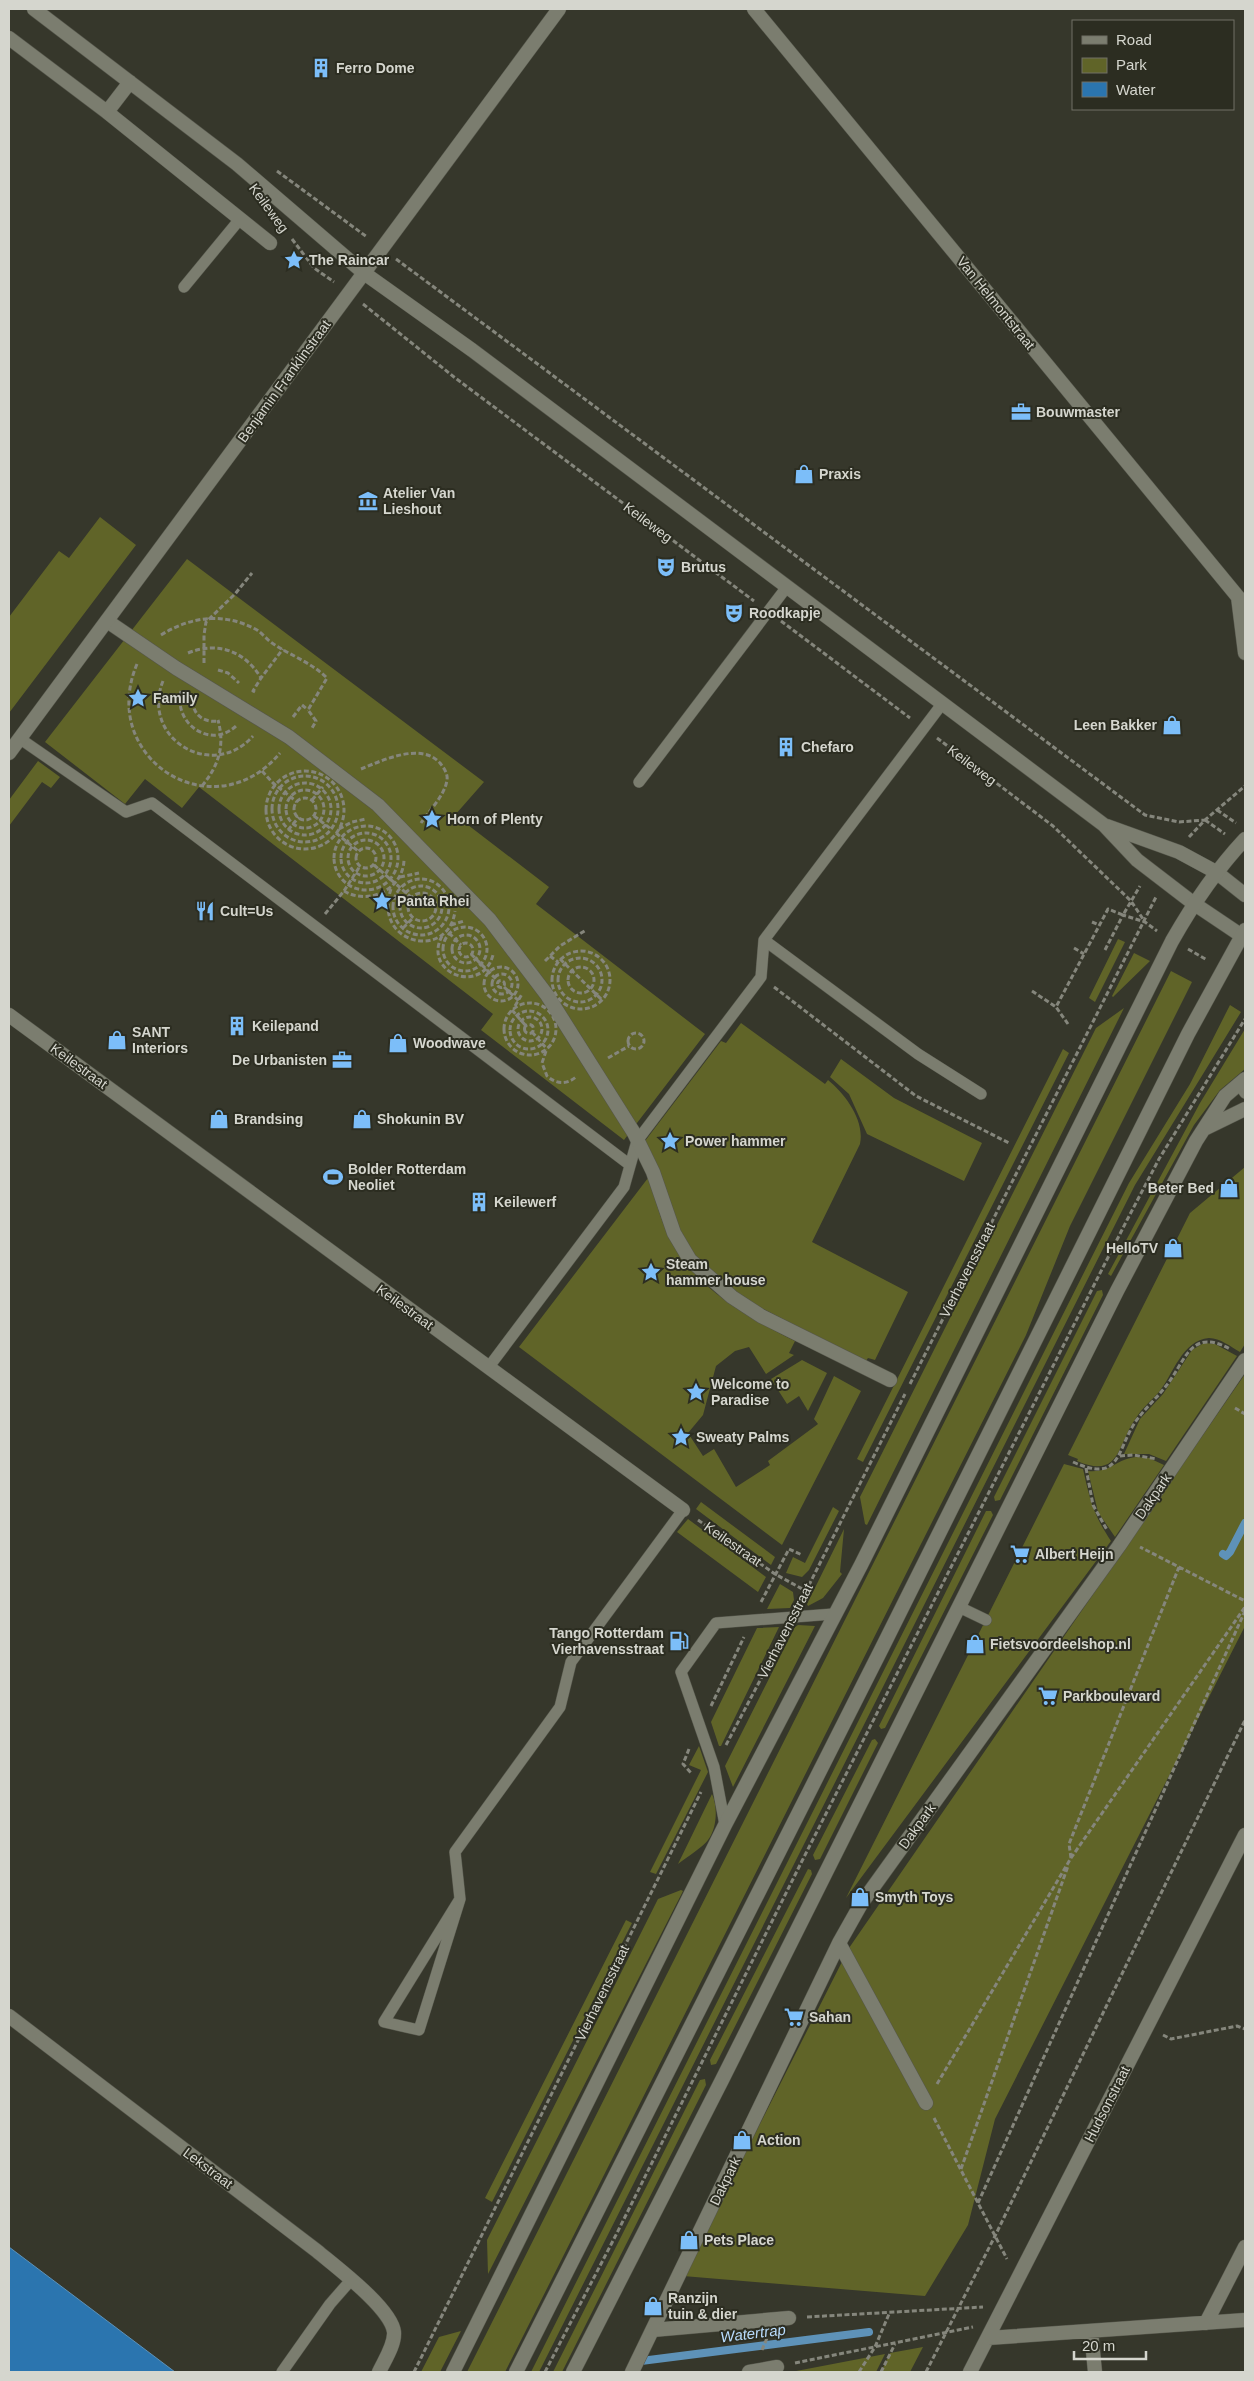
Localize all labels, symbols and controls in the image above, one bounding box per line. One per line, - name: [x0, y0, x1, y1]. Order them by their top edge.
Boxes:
- legend: [1072, 20, 1234, 110]
- text: Road: [1116, 31, 1152, 48]
- text: Park: [1116, 56, 1147, 73]
- building icon: Ferro Dome: [310, 57, 332, 79]
- place label: Ferro Dome: [336, 60, 415, 76]
- text: Water: [1116, 81, 1155, 98]
- street label: Keileweg: [246, 180, 292, 236]
- place icon: The Raincar: [283, 249, 305, 271]
- place label: The Raincar: [309, 252, 390, 268]
- street label: Van Helmontstraat: [954, 253, 1038, 353]
- street label: Benjamin Franklinstraat: [234, 317, 334, 445]
- office icon: Bouwmaster: [1010, 401, 1032, 423]
- place label: Bouwmaster: [1036, 404, 1121, 420]
- shop icon: Praxis: [793, 463, 815, 485]
- place label: Praxis: [819, 466, 861, 482]
- place label: Atelier Van Lieshout: [383, 485, 455, 517]
- museum icon: Atelier Van Lieshout: [357, 490, 379, 512]
- street label: Keileweg: [620, 499, 676, 545]
- theatre icon: Brutus: [655, 556, 677, 578]
- place label: Brutus: [681, 559, 726, 575]
- theatre icon: Roodkapje: [723, 602, 745, 624]
- place label: Roodkapje: [749, 605, 821, 621]
- place icon: Family: [127, 687, 149, 709]
- place label: Family: [153, 690, 198, 706]
- shop icon: Leen Bakker: [1161, 714, 1183, 736]
- place label: Leen Bakker: [1074, 717, 1158, 733]
- building icon: Chefaro: [775, 736, 797, 758]
- place label: Chefaro: [801, 739, 854, 755]
- street label: Keileweg: [944, 742, 1000, 788]
- place icon: Horn of Plenty: [421, 808, 443, 830]
- place label: Horn of Plenty: [447, 811, 543, 827]
- place icon: Panta Rhei: [371, 890, 393, 912]
- place label: Panta Rhei: [397, 893, 469, 909]
- restaurant icon: Cult=Us: [194, 900, 216, 922]
- place label: Cult=Us: [220, 903, 274, 919]
- building icon: Keilepand: [226, 1015, 248, 1037]
- place label: Keilepand: [252, 1018, 319, 1034]
- place label: SANT Interiors: [132, 1024, 188, 1056]
- shop icon: SANT Interiors: [106, 1029, 128, 1051]
- shop icon: Woodwave: [387, 1032, 409, 1054]
- place label: Woodwave: [413, 1035, 486, 1051]
- street label: Keilestraat: [48, 1040, 111, 1092]
- office icon: De Urbanisten: [331, 1049, 353, 1071]
- place label: De Urbanisten: [232, 1052, 327, 1068]
- shop icon: Brandsing: [208, 1108, 230, 1130]
- shop icon: Shokunin BV: [351, 1108, 373, 1130]
- place label: Brandsing: [234, 1111, 303, 1127]
- place label: Shokunin BV: [377, 1111, 465, 1127]
- place icon: Power hammer: [659, 1130, 681, 1152]
- place label: Power hammer: [685, 1133, 786, 1149]
- place label: Bolder Rotterdam Neoliet: [348, 1161, 466, 1193]
- sports icon: Bolder Rotterdam Neoliet: [322, 1166, 344, 1188]
- shop icon: Beter Bed: [1218, 1177, 1240, 1199]
- place label: Beter Bed: [1148, 1180, 1214, 1196]
- building icon: Keilewerf: [468, 1191, 490, 1213]
- place label: Keilewerf: [494, 1194, 557, 1210]
- street label: Vierhavensstraat: [936, 1220, 998, 1320]
- shop icon: HelloTV: [1162, 1237, 1184, 1259]
- place label: HelloTV: [1106, 1240, 1159, 1256]
- place label: Steam hammer house: [666, 1256, 766, 1288]
- place icon: Steam hammer house: [640, 1261, 662, 1283]
- street label: Keilestraat: [374, 1281, 437, 1333]
- place label: Welcome to Paradise: [711, 1376, 789, 1408]
- place icon: Welcome to Paradise: [685, 1381, 707, 1403]
- place icon: Sweaty Palms: [670, 1426, 692, 1448]
- place label: Sweaty Palms: [696, 1429, 790, 1445]
- street label: Dakpark: [1131, 1469, 1175, 1522]
- street label: Keilestraat: [701, 1518, 765, 1570]
- supermarket icon: Albert Heijn: [1009, 1543, 1031, 1565]
- place label: Albert Heijn: [1035, 1546, 1114, 1562]
- street label: Vierhavensstraat: [754, 1581, 816, 1681]
- place label: Tango Rotterdam Vierhavensstraat: [549, 1625, 664, 1657]
- fuel station icon: Tango Rotterdam Vierhavensstraat: [668, 1630, 690, 1652]
- shop icon: Fietsvoordeelshop.nl: [964, 1633, 986, 1655]
- place label: Fietsvoordeelshop.nl: [990, 1636, 1131, 1652]
- supermarket icon: Parkboulevard: [1037, 1685, 1059, 1707]
- place label: Parkboulevard: [1063, 1688, 1160, 1704]
- street label: Dakpark: [895, 1799, 939, 1852]
- shop icon: Smyth Toys: [849, 1886, 871, 1908]
- place label: Smyth Toys: [875, 1889, 954, 1905]
- street label: Vierhavensstraat: [572, 1942, 632, 2044]
- supermarket icon: Sahan: [783, 2006, 805, 2028]
- place label: Sahan: [809, 2009, 851, 2025]
- street label: Hudsonstraat: [1081, 2063, 1133, 2145]
- shop icon: Action: [731, 2129, 753, 2151]
- place label: Action: [757, 2132, 801, 2148]
- street label: Lekstraat: [180, 2144, 236, 2192]
- street label: Dakpark: [706, 2153, 744, 2208]
- shop icon: Pets Place: [678, 2229, 700, 2251]
- place label: Pets Place: [704, 2232, 774, 2248]
- place label: Ranzijn tuin & dier: [668, 2290, 738, 2322]
- shop icon: Ranzijn tuin & dier: [642, 2295, 664, 2317]
- water label: Watertrap: [719, 2321, 787, 2345]
- scale bar: [1074, 2328, 1146, 2360]
- text: 20 m: [1082, 2337, 1115, 2354]

